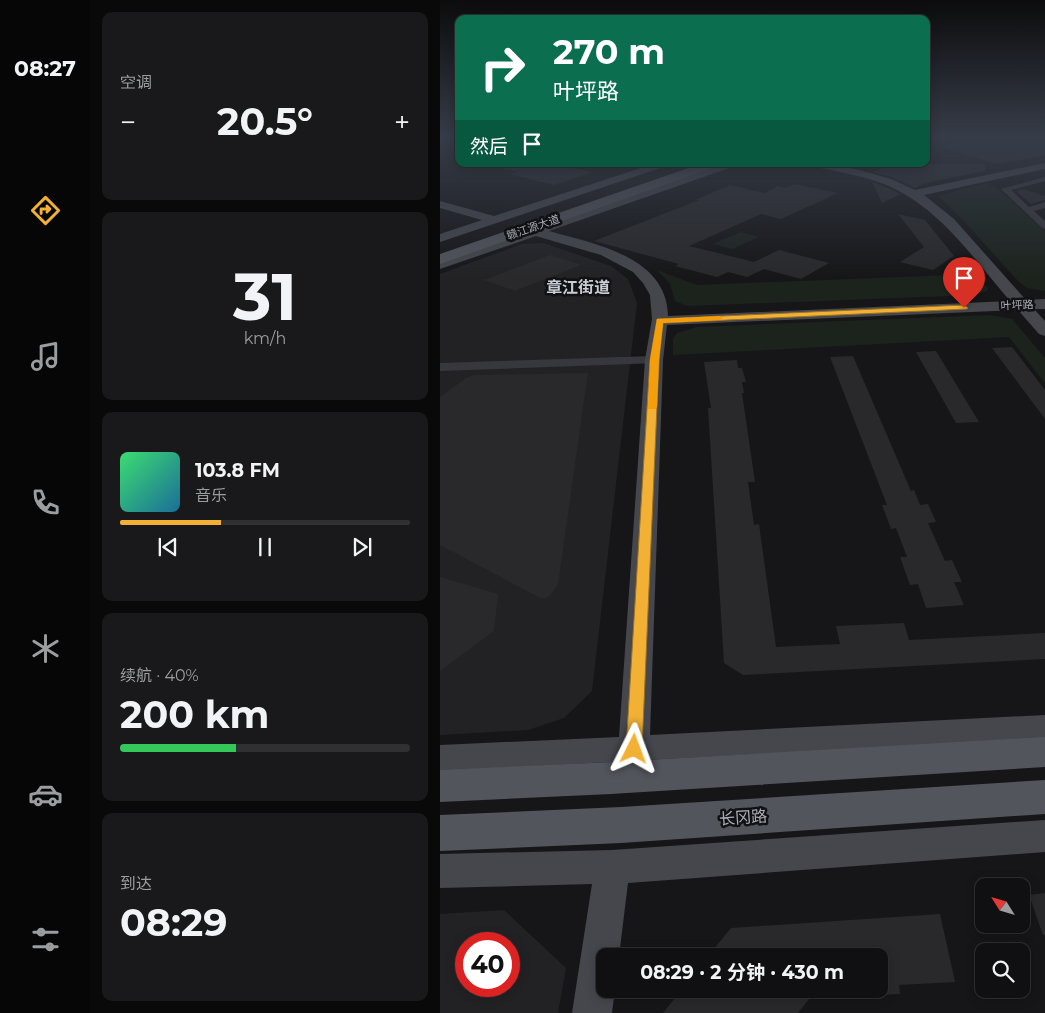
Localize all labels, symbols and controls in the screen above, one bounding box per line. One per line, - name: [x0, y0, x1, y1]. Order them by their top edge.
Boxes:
- text: 270 m: [553, 30, 665, 73]
- icon: right: [470, 35, 535, 100]
- text: 08:27: [14, 55, 76, 82]
- text: 空调: [120, 73, 152, 92]
- text: 叶坪路: [553, 78, 619, 105]
- text: 20.5°: [217, 98, 313, 145]
- text: −: [120, 105, 136, 139]
- text: +: [394, 105, 410, 139]
- icon: arrive: [518, 130, 546, 158]
- text: 然后: [470, 135, 508, 158]
- icon: directions: [28, 193, 63, 228]
- street label: 赣江源大道: [505, 211, 561, 243]
- text: 31: [233, 257, 297, 336]
- pin: [943, 257, 985, 308]
- icon: arrive: [950, 264, 978, 292]
- district label: 章江街道: [546, 278, 610, 297]
- street label: 叶坪路: [1000, 297, 1034, 313]
- text: km/h: [244, 329, 286, 348]
- icon: music: [28, 339, 63, 374]
- text: 103.8 FM: [195, 459, 280, 482]
- icon: phone: [28, 485, 63, 520]
- text: 音乐: [195, 486, 227, 505]
- icon: previous: [154, 533, 182, 561]
- icon: pause: [251, 533, 279, 561]
- icon: next: [348, 533, 376, 561]
- icon: climate: [28, 631, 63, 666]
- text: 续航 · 40%: [120, 666, 199, 685]
- text: 200 km: [120, 691, 269, 738]
- position arrow: [607, 722, 659, 774]
- icon: car: [28, 777, 63, 812]
- street label: 长冈路: [718, 806, 768, 829]
- text: 到达: [120, 874, 152, 893]
- north arrow: [975, 878, 1030, 932]
- map controls: [975, 878, 1030, 998]
- text: 08:29: [120, 899, 227, 946]
- icon: filters: [28, 922, 63, 957]
- speed limit sign: 40: [455, 932, 520, 997]
- button: search: [975, 943, 1030, 998]
- text: 08:29 · 2 分钟 · 430 m: [640, 961, 844, 984]

